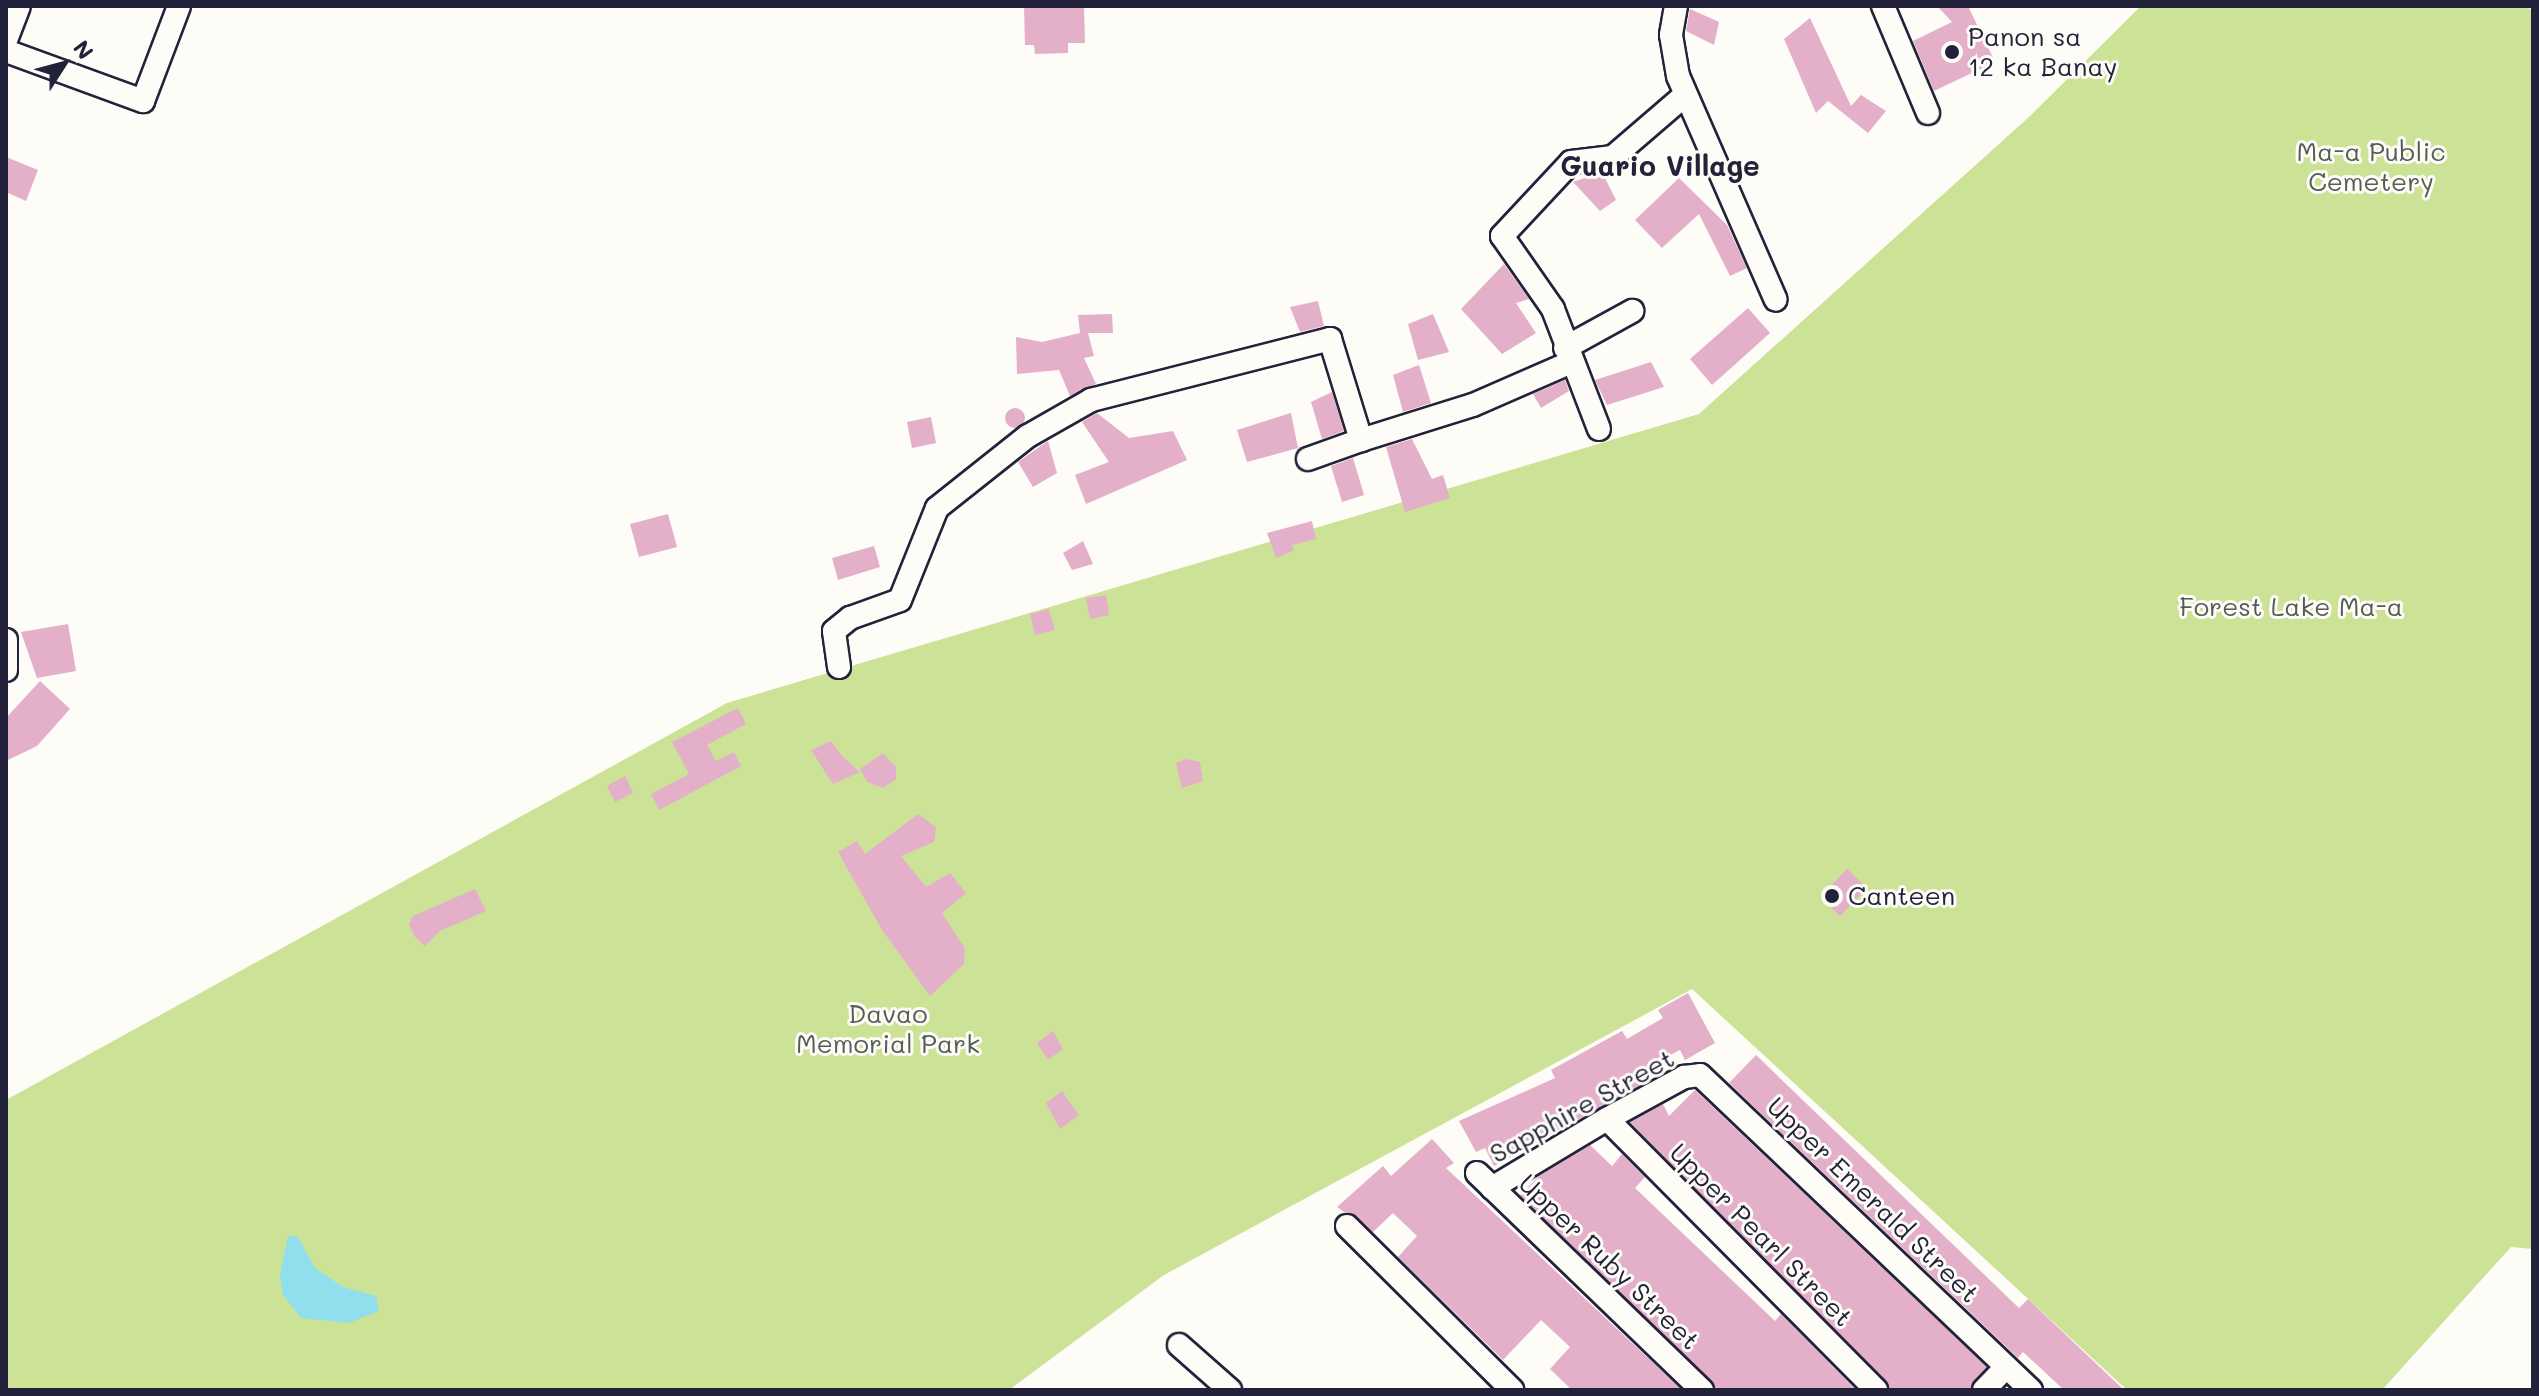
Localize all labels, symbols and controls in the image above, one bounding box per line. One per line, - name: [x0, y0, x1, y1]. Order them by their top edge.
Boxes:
- place label: Panon sa 12 ka Banay: [1968, 21, 2117, 82]
- north arrow: [24, 24, 104, 104]
- text: N: [67, 34, 100, 65]
- marker: Panon sa 12 ka Banay: [1943, 43, 1961, 61]
- park label: Ma-a Public Cemetery: [2297, 136, 2445, 198]
- district label: Guario Village: [1560, 148, 1760, 182]
- park label: Forest Lake Ma-a: [2179, 591, 2403, 623]
- place label: Canteen: [1848, 880, 1955, 912]
- marker: Canteen: [1823, 887, 1841, 905]
- park label: Davao Memorial Park: [796, 998, 980, 1060]
- street label: Sapphire Street: [1484, 1042, 1680, 1170]
- street label: Upper Emerald Street: [1761, 1091, 1985, 1309]
- street label: Upper Pearl Street: [1663, 1137, 1859, 1333]
- street label: Upper Ruby Street: [1512, 1168, 1706, 1356]

